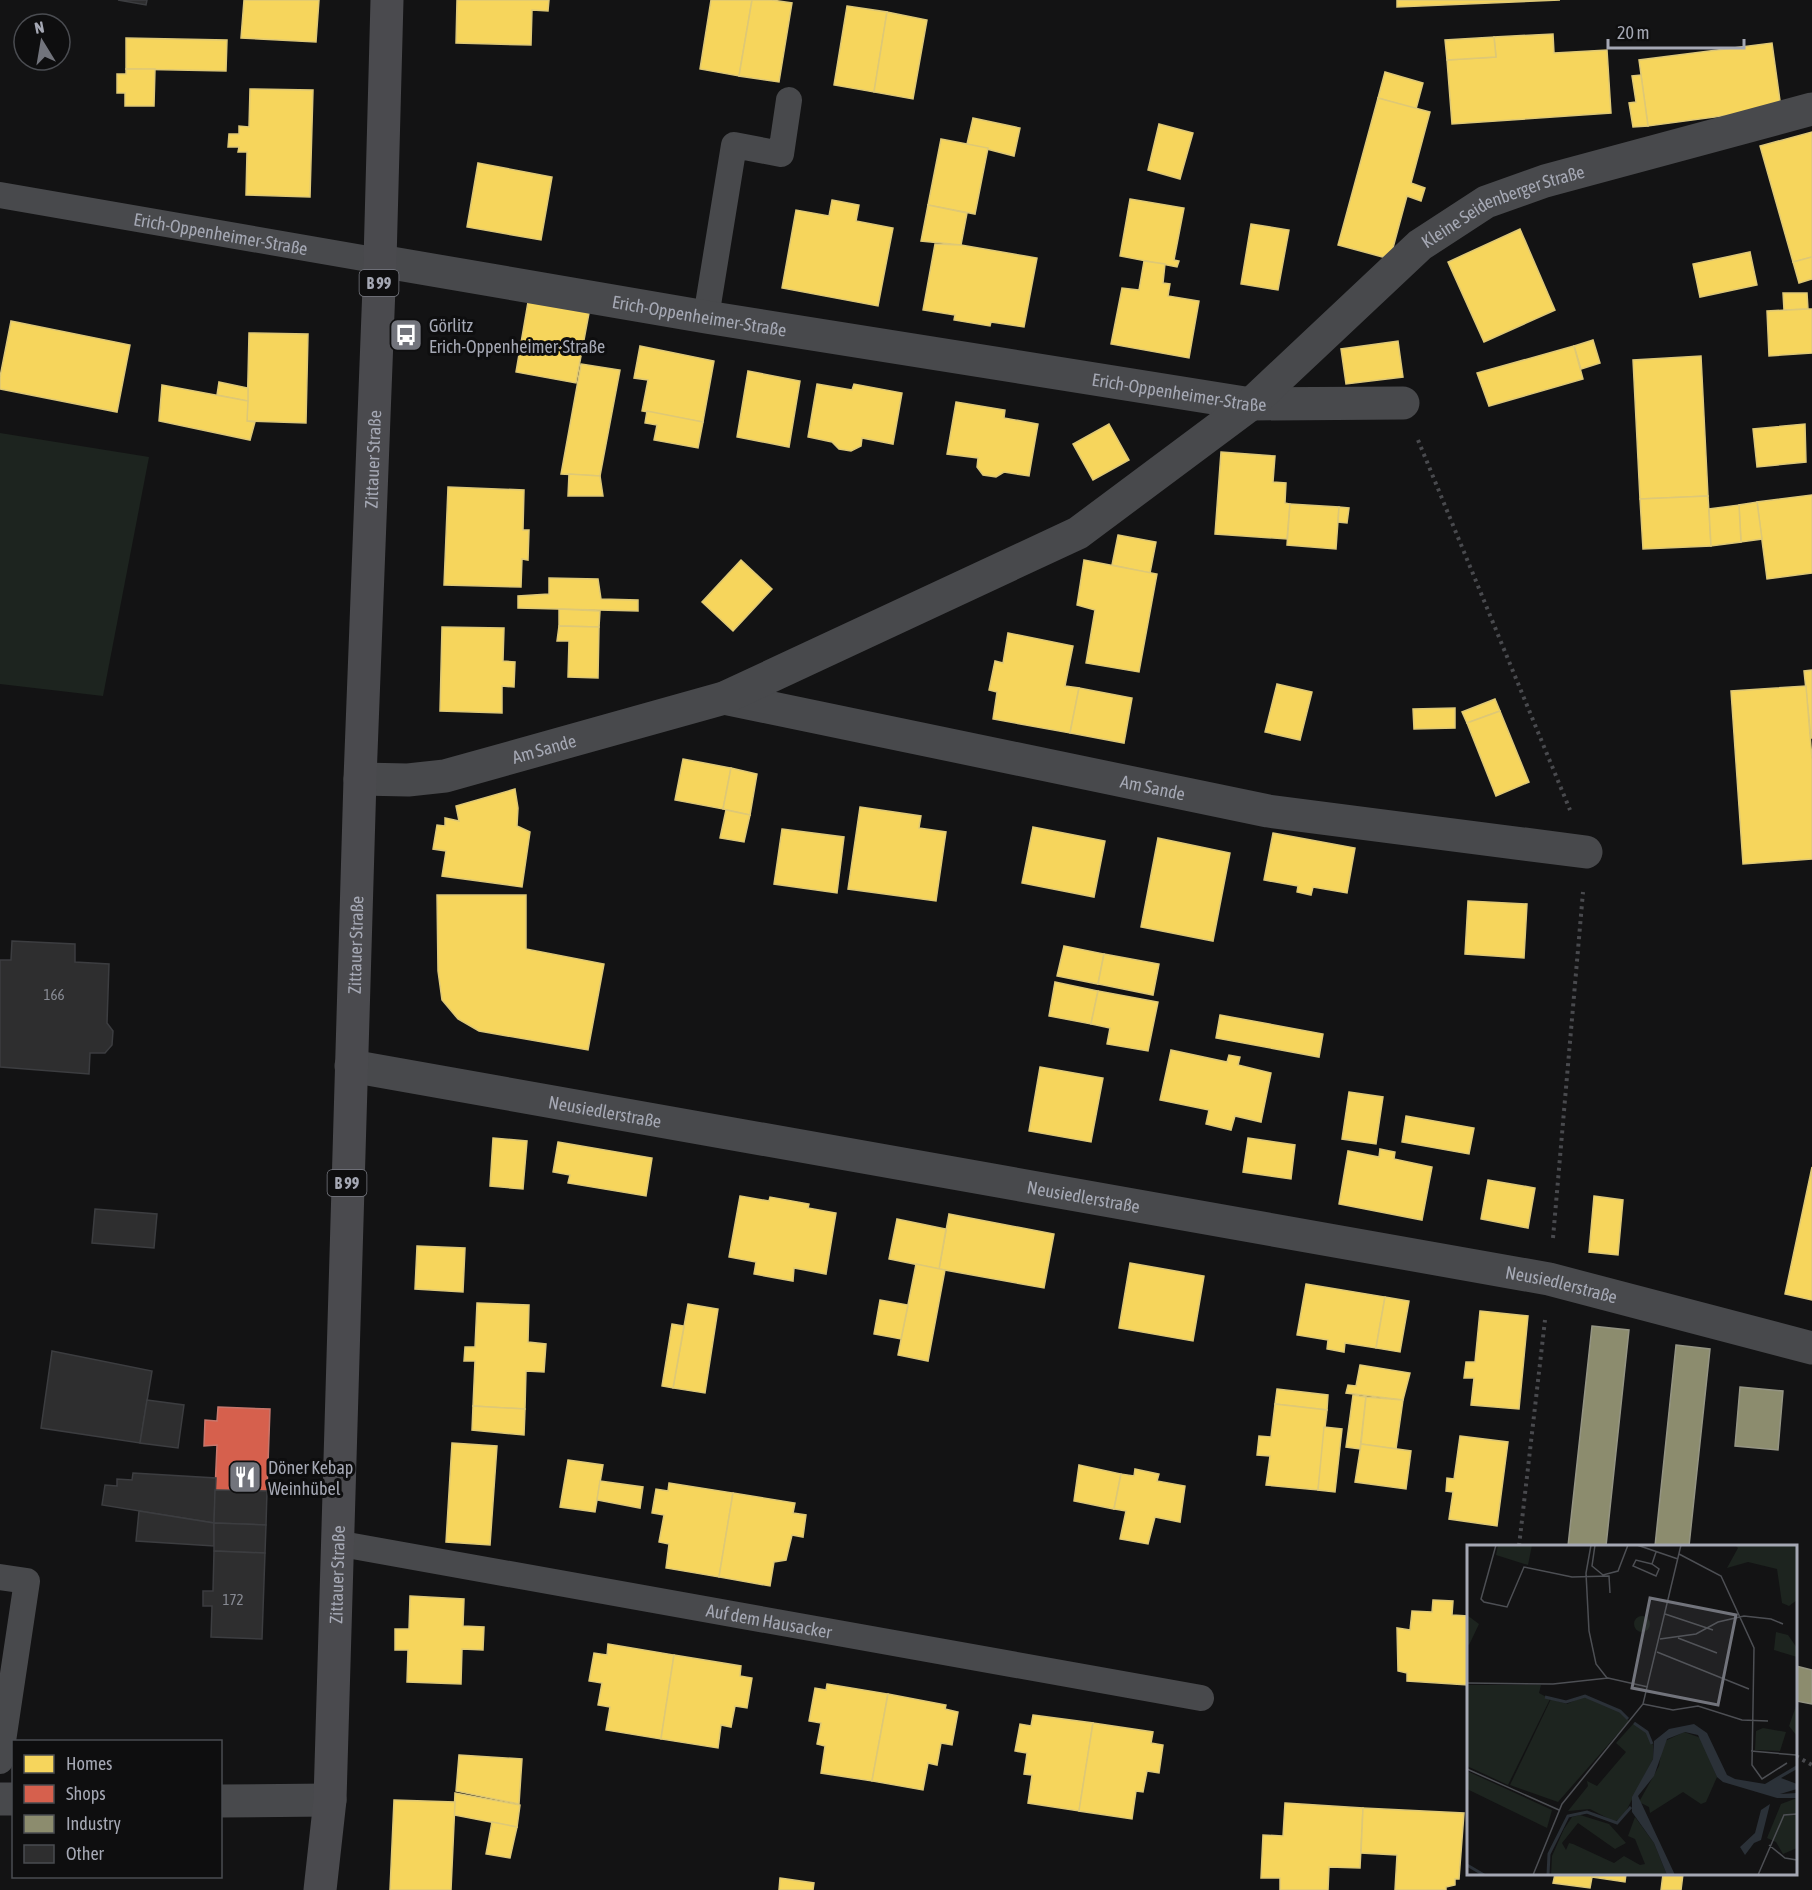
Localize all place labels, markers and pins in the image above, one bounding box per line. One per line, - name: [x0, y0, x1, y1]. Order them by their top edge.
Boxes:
- place label: Görlitz Erich-Oppenheimer-Straße: [429, 315, 605, 357]
- bus stop icon: Görlitz Erich-Oppenheimer-Straße: [388, 317, 424, 353]
- place label: Döner Kebap Weinhübel: [268, 1457, 353, 1499]
- restaurant icon: Döner Kebap Weinhübel: [227, 1459, 263, 1495]

